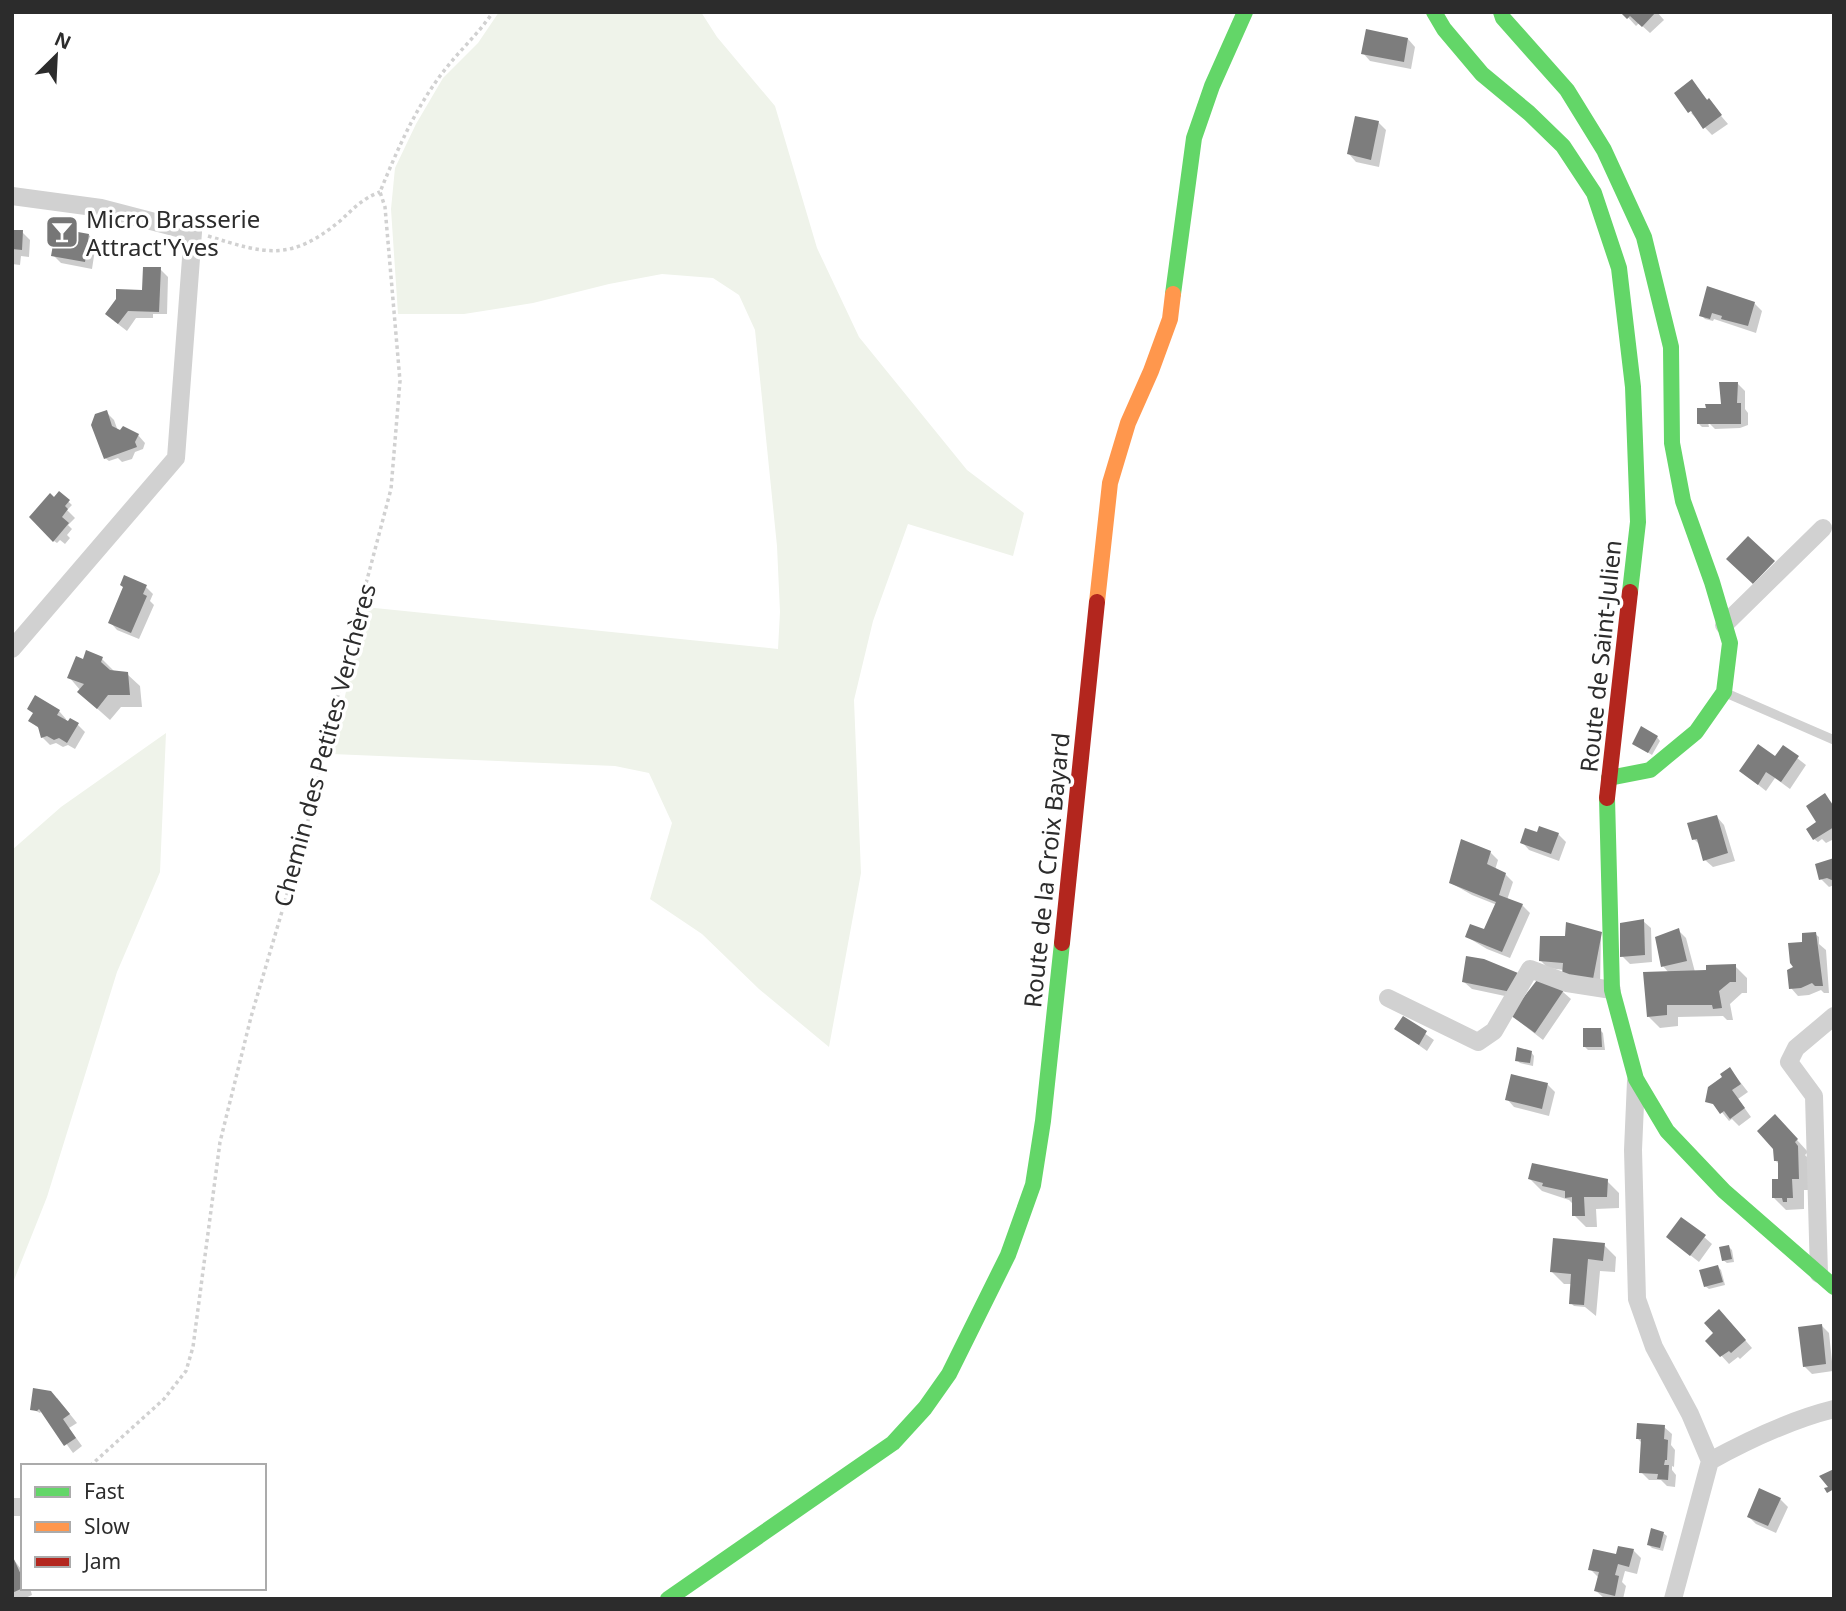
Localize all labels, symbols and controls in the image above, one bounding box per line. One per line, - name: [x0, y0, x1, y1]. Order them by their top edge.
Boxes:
- north arrow: [21, 21, 91, 91]
- text: N: [51, 25, 75, 55]
- place label: Micro Brasserie Attract'Yves: [86, 202, 260, 263]
- bar icon: Micro Brasserie Attract'Yves: [43, 213, 81, 251]
- street label: Route de Saint-Julien: [1571, 538, 1629, 774]
- street label: Chemin des Petites Verchères: [265, 580, 383, 910]
- street label: Route de la Croix Bayard: [1015, 731, 1077, 1009]
- legend: [21, 1464, 266, 1590]
- text: Fast: [84, 1477, 125, 1505]
- text: Slow: [84, 1512, 130, 1540]
- text: Jam: [82, 1547, 121, 1575]

